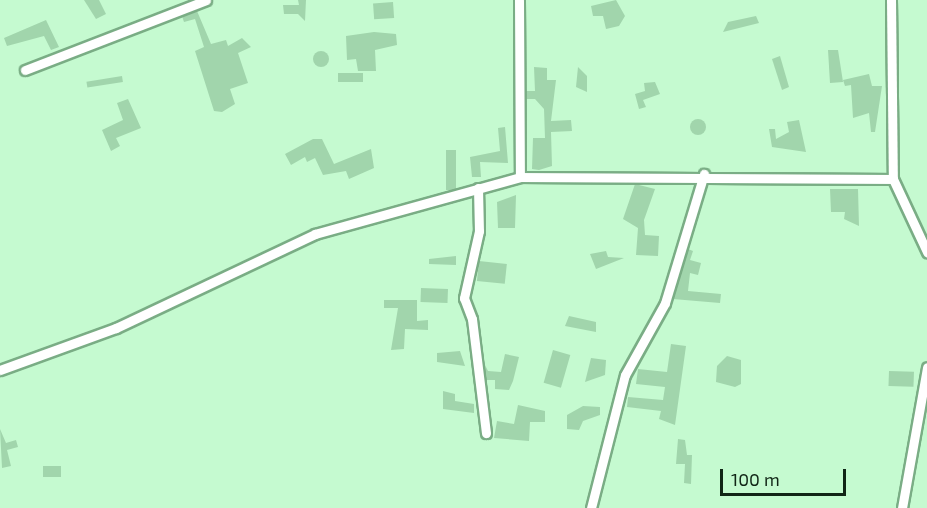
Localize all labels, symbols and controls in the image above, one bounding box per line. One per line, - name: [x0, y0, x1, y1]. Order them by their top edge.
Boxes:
- scale bar: [723, 457, 849, 495]
- text: 100 m: [731, 468, 780, 490]

